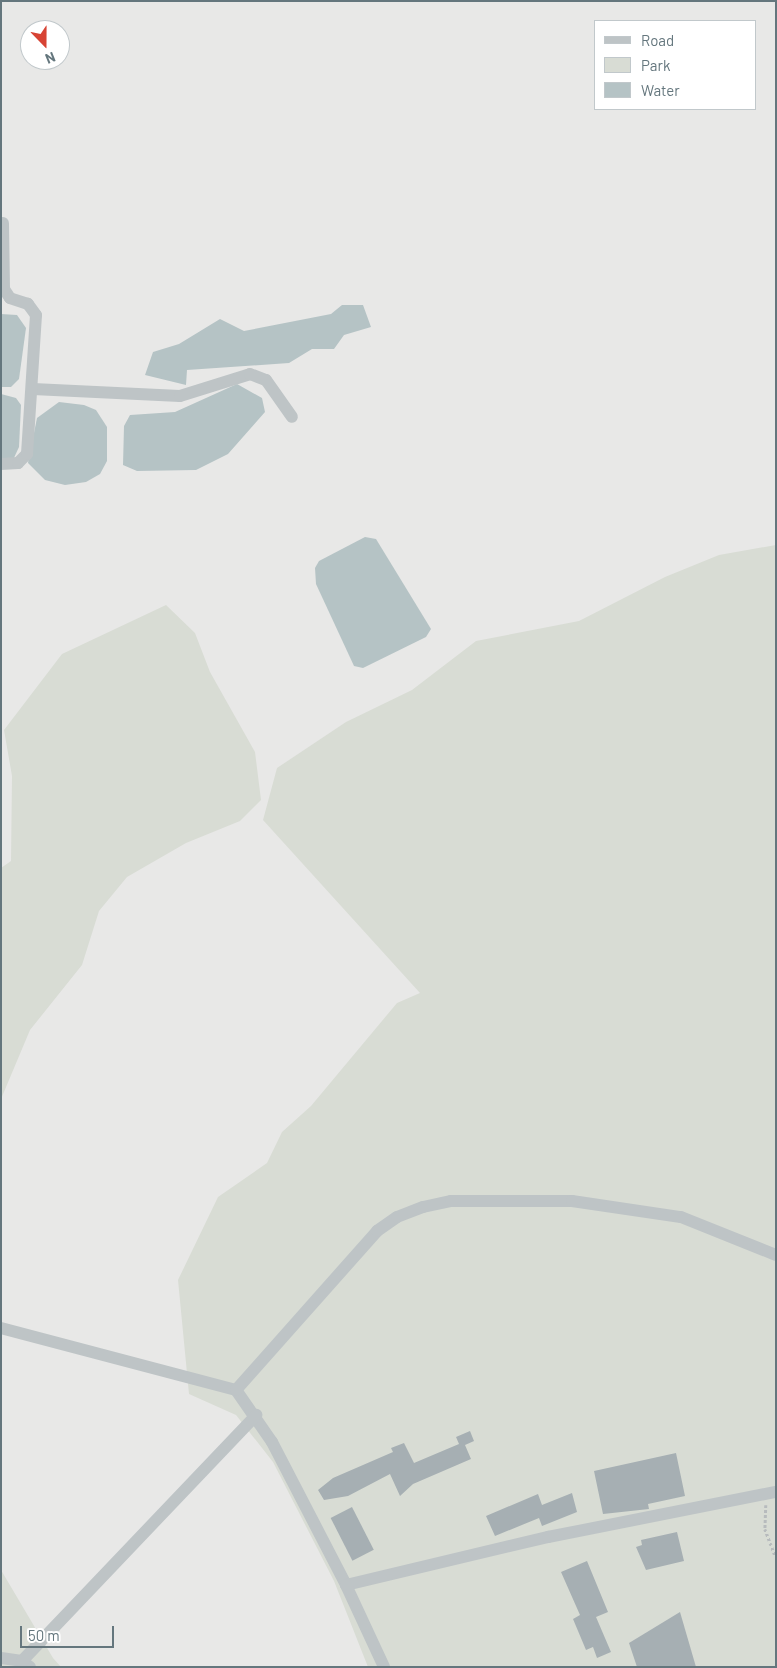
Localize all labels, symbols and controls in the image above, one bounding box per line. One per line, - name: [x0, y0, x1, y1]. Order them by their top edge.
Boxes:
- north arrow: [20, 20, 70, 70]
- legend: [594, 20, 757, 110]
- text: Road: [641, 31, 674, 49]
- text: N: [43, 49, 58, 68]
- text: Park: [641, 56, 670, 74]
- text: Water: [641, 81, 680, 99]
- scale bar: [22, 1616, 116, 1648]
- text: 50 m: [28, 1626, 60, 1644]

